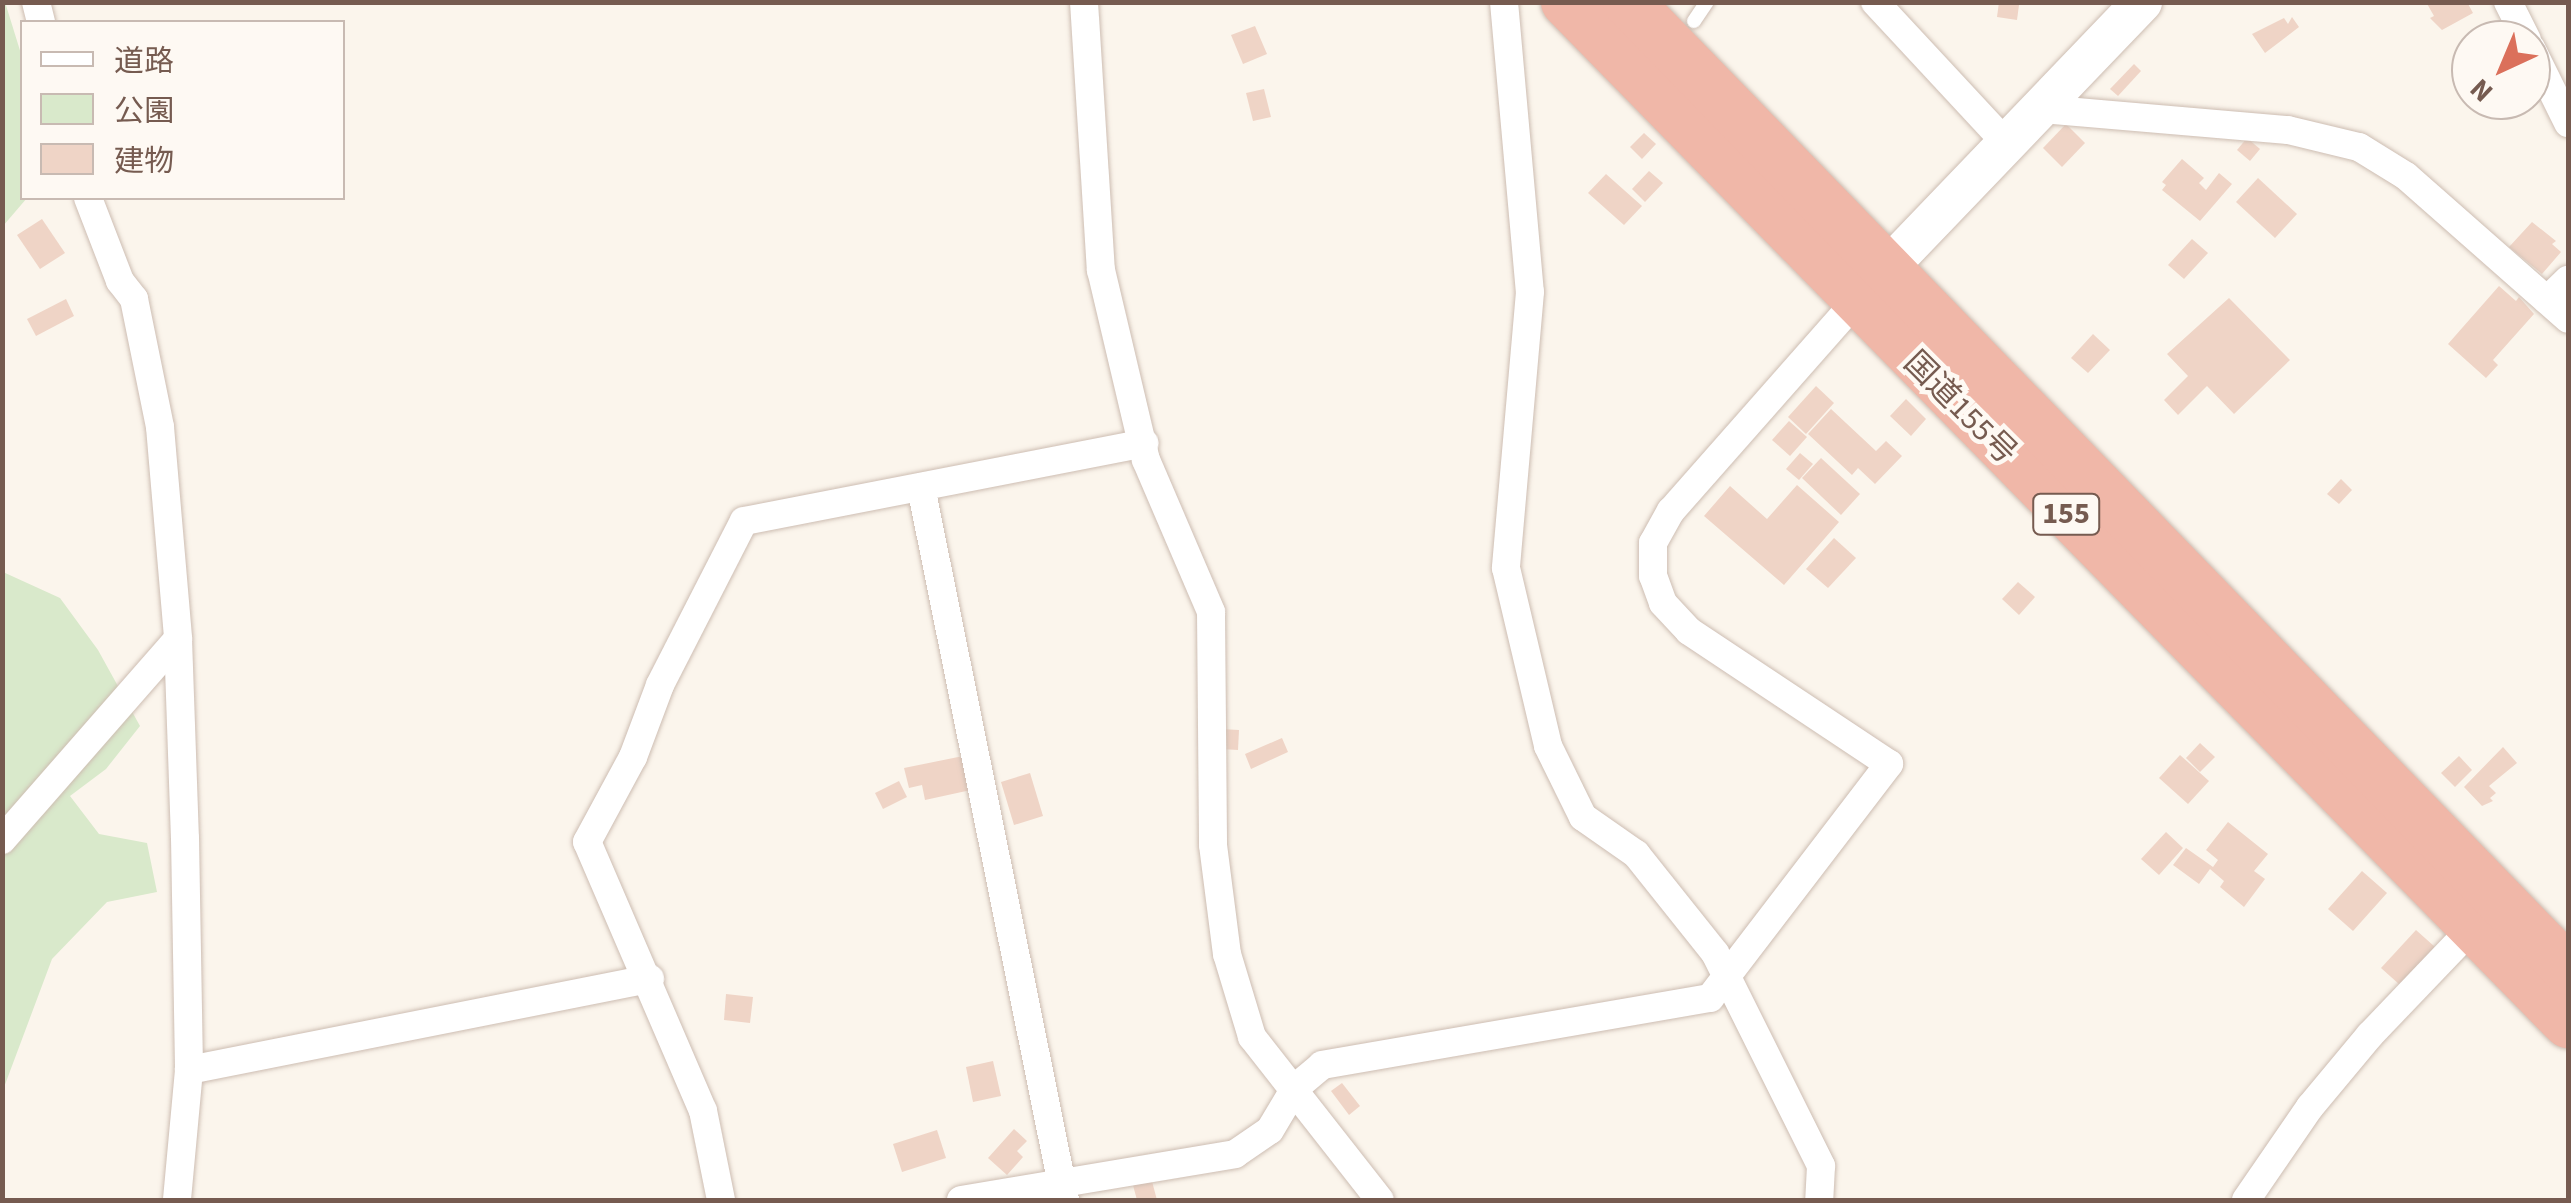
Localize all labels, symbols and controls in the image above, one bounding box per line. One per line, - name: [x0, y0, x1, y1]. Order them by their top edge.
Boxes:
- legend: [20, 20, 345, 200]
- north arrow: [2451, 20, 2551, 120]
- text: 道路: [114, 40, 174, 83]
- text: N: [2461, 69, 2502, 111]
- text: 公園: [114, 90, 174, 133]
- text: 建物: [114, 140, 174, 183]
- street label: 国道155号: [1896, 344, 2024, 472]
- road number: 155: [2031, 489, 2101, 539]

